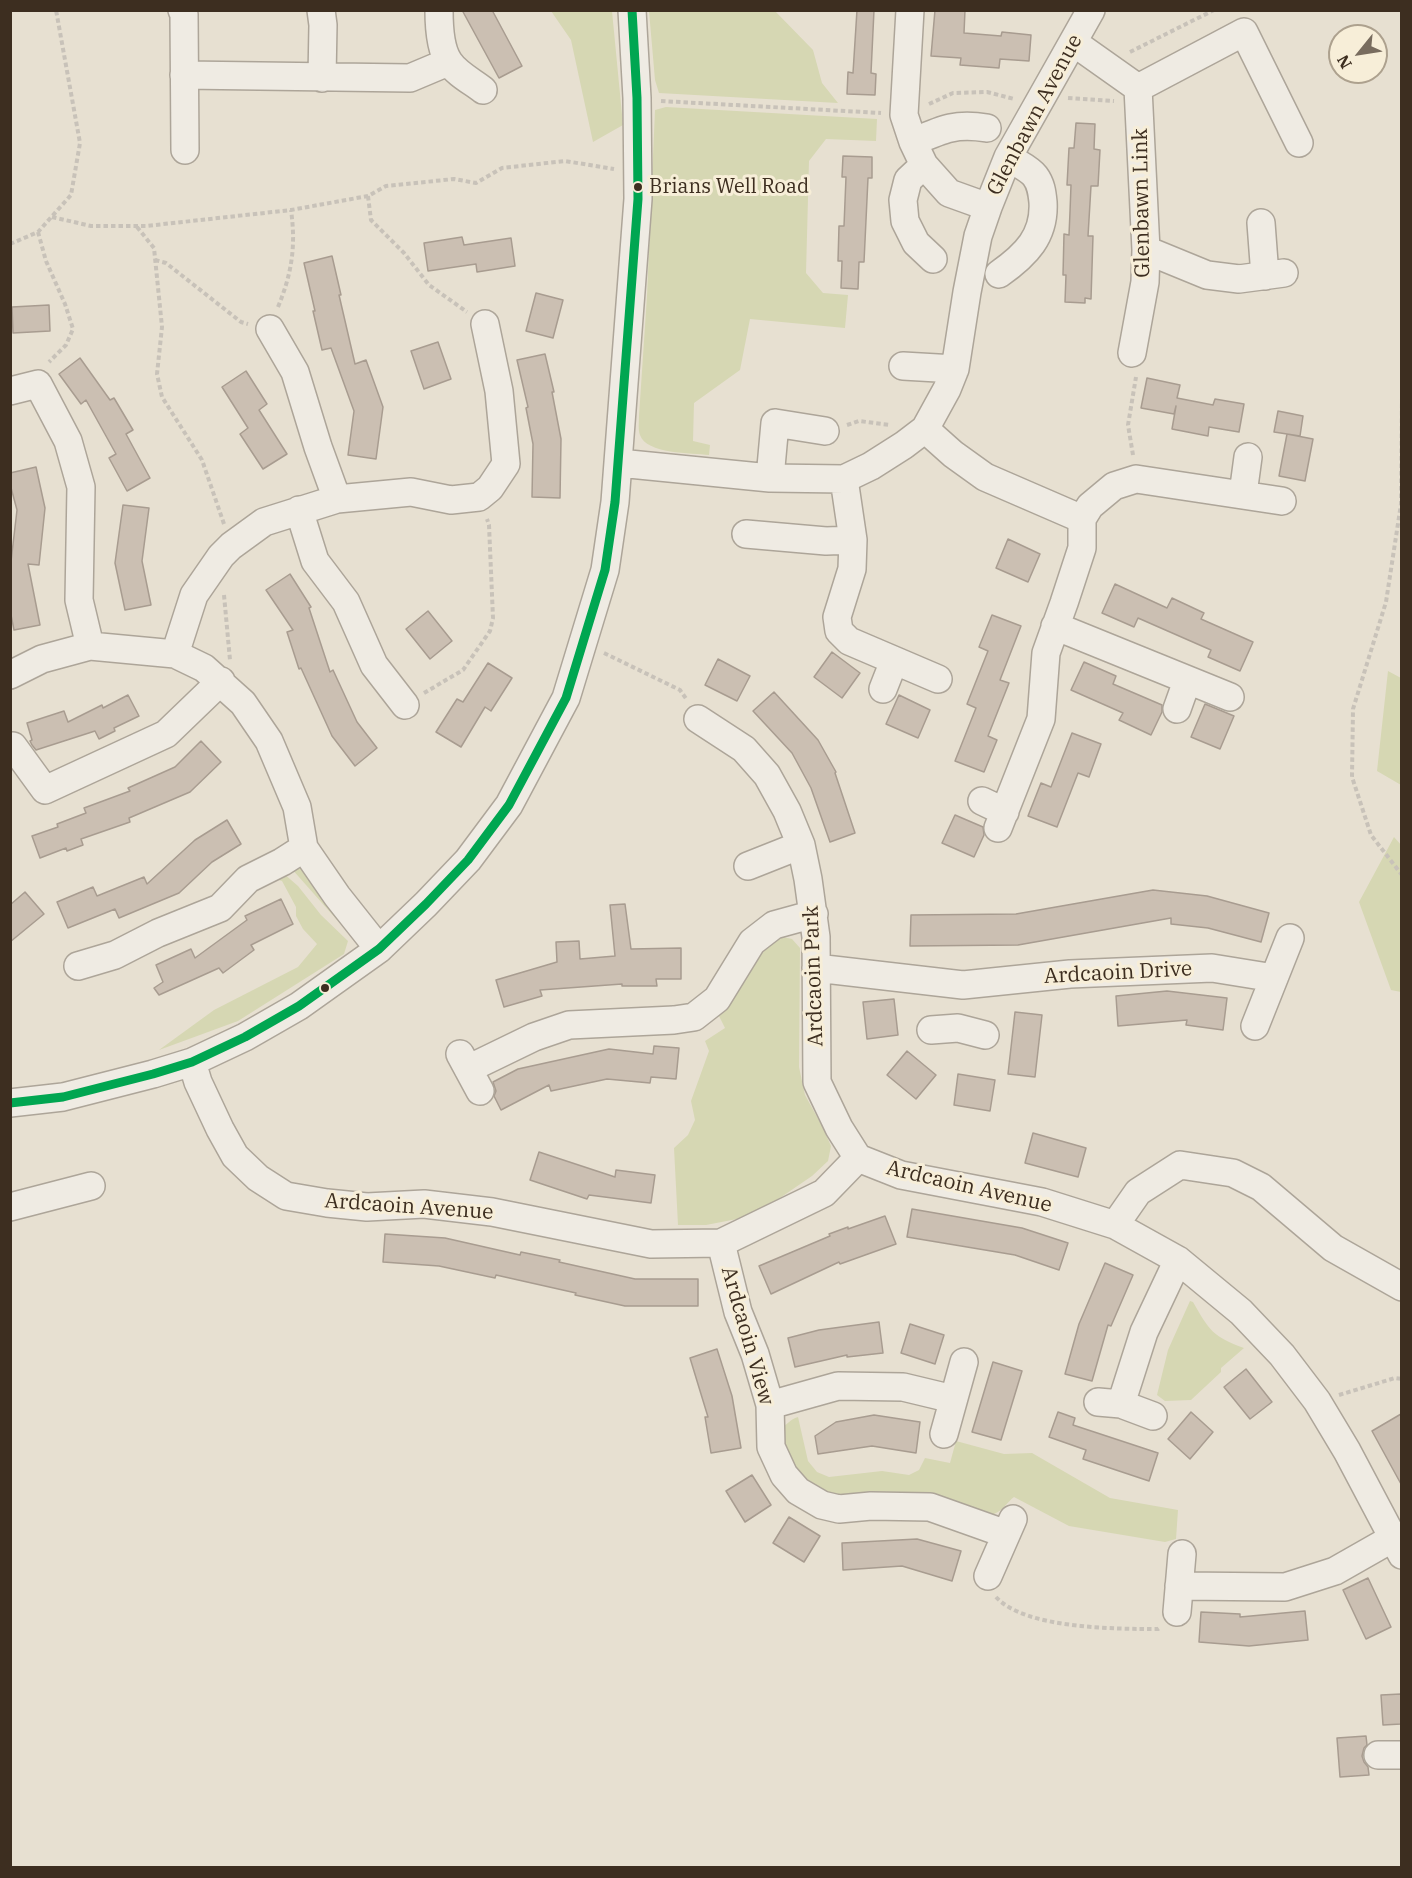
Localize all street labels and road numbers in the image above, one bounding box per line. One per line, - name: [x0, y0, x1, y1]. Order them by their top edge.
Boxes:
- street label: Glenbawn Avenue: [982, 30, 1088, 200]
- street label: Glenbawn Link: [1128, 128, 1156, 278]
- street label: Ardcaoin Park: [799, 905, 829, 1047]
- street label: Ardcaoin Drive: [1043, 957, 1193, 989]
- street label: Ardcaoin Avenue: [884, 1156, 1054, 1218]
- street label: Ardcaoin Avenue: [324, 1189, 494, 1225]
- street label: Ardcaoin View: [715, 1264, 779, 1408]

